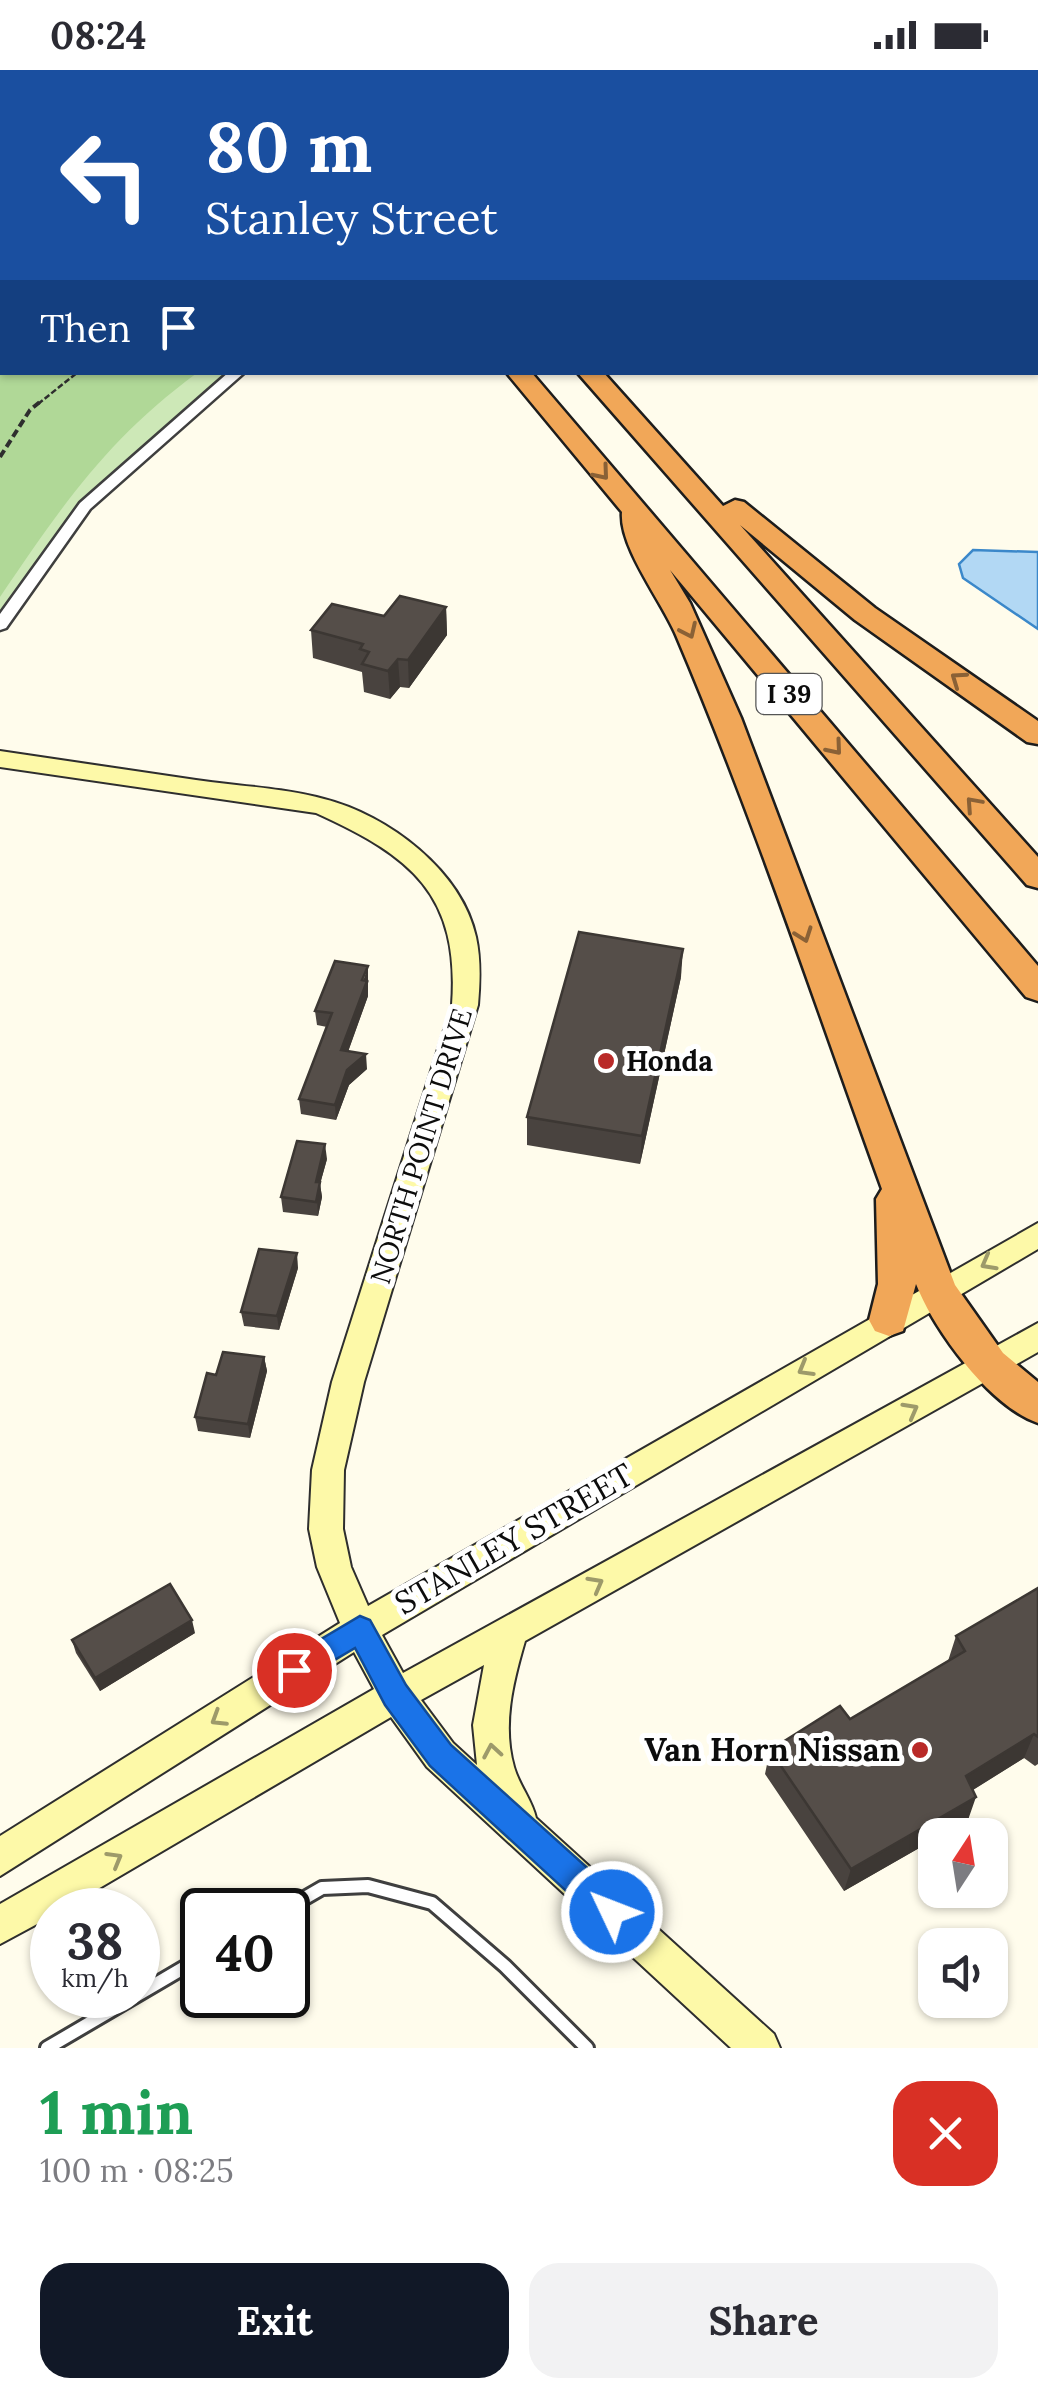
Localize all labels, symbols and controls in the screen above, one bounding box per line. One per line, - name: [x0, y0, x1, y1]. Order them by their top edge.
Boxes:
- text: 08:24: [50, 11, 146, 59]
- text: 80 m: [205, 102, 372, 191]
- icon: left: [40, 110, 170, 240]
- text: Stanley Street: [205, 189, 498, 246]
- icon: arrive: [151, 300, 206, 355]
- text: Then: [40, 304, 131, 352]
- one-way arrow: [590, 462, 608, 480]
- one-way arrow: [677, 620, 697, 638]
- one-way arrow: [951, 673, 969, 691]
- road number: I 39: [756, 674, 822, 714]
- one-way arrow: [823, 737, 841, 755]
- one-way arrow: [967, 797, 985, 816]
- one-way arrow: [792, 925, 813, 942]
- street label: NORTH POINT DRIVE: [362, 1004, 480, 1288]
- place label: Honda: [626, 1043, 713, 1079]
- marker: Honda: [595, 1050, 617, 1072]
- one-way arrow: [981, 1250, 999, 1270]
- one-way arrow: [798, 1357, 816, 1376]
- one-way arrow: [901, 1403, 919, 1423]
- street label: STANLEY STREET: [387, 1454, 640, 1623]
- one-way arrow: [586, 1577, 604, 1597]
- pin: [252, 1628, 337, 1713]
- icon: arrive: [267, 1643, 322, 1698]
- one-way arrow: [211, 1706, 229, 1725]
- place label: Van Horn Nissan: [644, 1729, 900, 1770]
- marker: Van Horn Nissan: [909, 1739, 931, 1761]
- one-way arrow: [482, 1743, 503, 1759]
- north arrow: [918, 1818, 1008, 1908]
- map controls: [918, 1818, 1008, 2018]
- one-way arrow: [104, 1851, 122, 1871]
- position arrow: [560, 1860, 664, 1964]
- speed limit sign: 40: [180, 1888, 310, 2018]
- text: 38: [67, 1909, 123, 1973]
- button: sound: [918, 1928, 1008, 2018]
- text: km/h: [61, 1962, 129, 1994]
- text: 1 min: [40, 2074, 193, 2150]
- button: close: [893, 2081, 998, 2186]
- text: 100 m · 08:25: [40, 2150, 234, 2191]
- button: Exit: [40, 2263, 509, 2378]
- button: Share: [529, 2263, 998, 2378]

